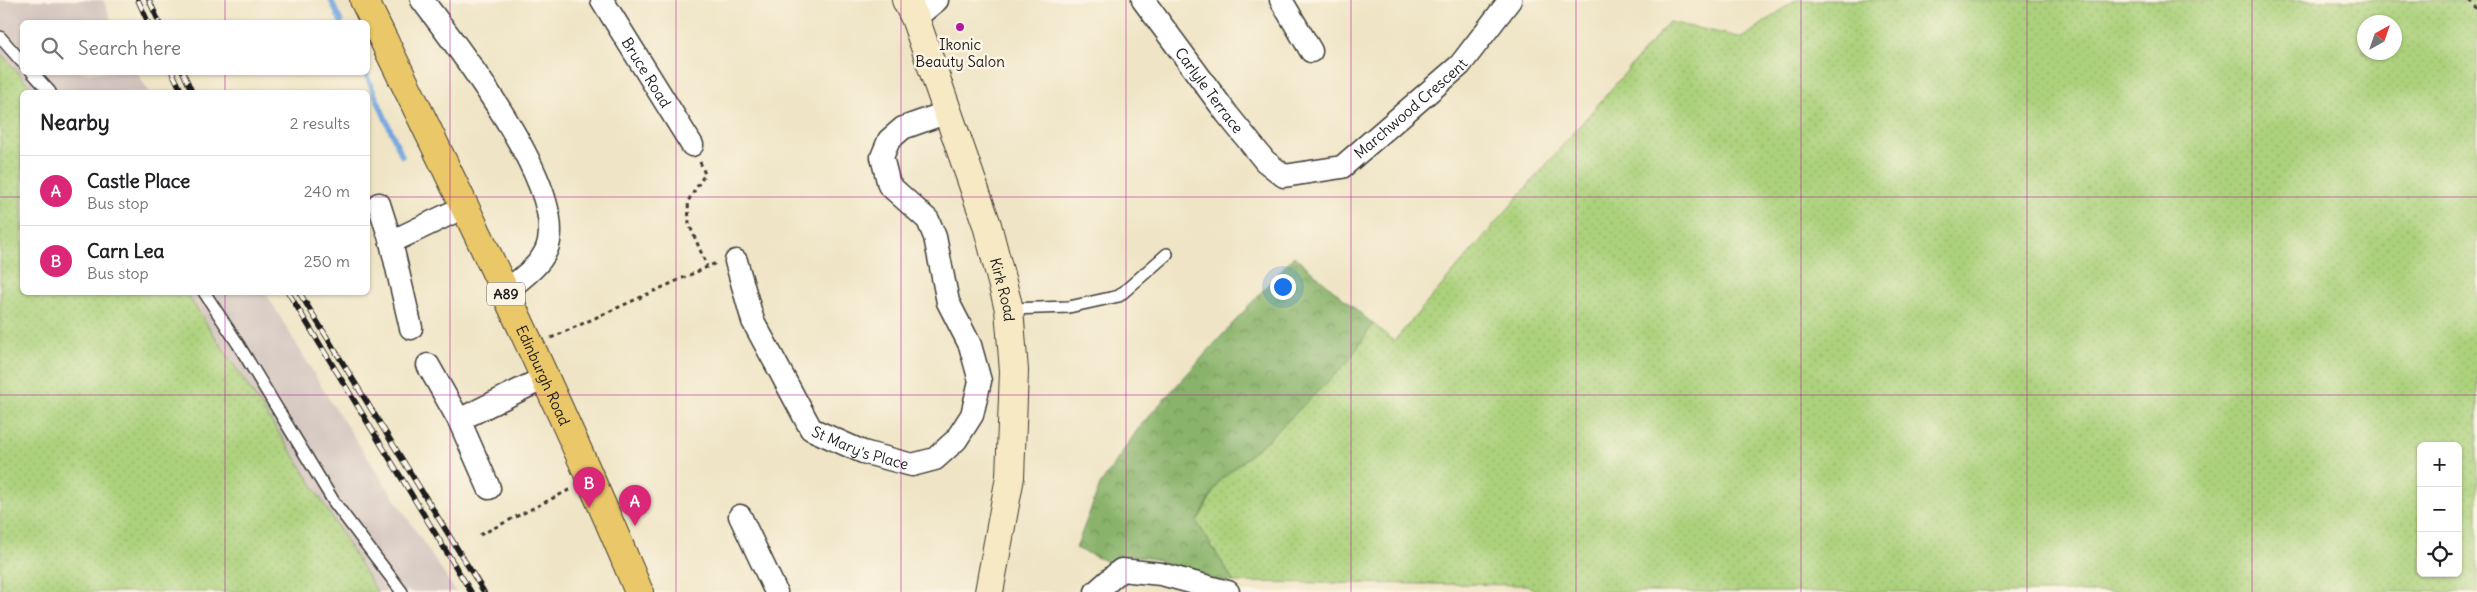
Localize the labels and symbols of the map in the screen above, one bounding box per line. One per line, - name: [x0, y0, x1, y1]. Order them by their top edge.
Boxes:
- north arrow: [2357, 15, 2402, 60]
- marker: Ikonic Beauty Salon: [954, 21, 966, 33]
- street label: Bruce Road: [618, 34, 676, 111]
- place label: Ikonic Beauty Salon: [915, 35, 1005, 71]
- street label: Carlyle Terrace: [1171, 43, 1248, 137]
- street label: Marchwood Crescent: [1350, 55, 1471, 162]
- street label: Kirk Road: [986, 256, 1019, 322]
- your location: [1270, 274, 1296, 300]
- road number: A89: [487, 282, 525, 306]
- street label: Edinburgh Road: [512, 322, 575, 429]
- street label: St Mary's Place: [809, 421, 911, 473]
- pin: B: [573, 467, 605, 508]
- pin: A: [619, 485, 651, 526]

